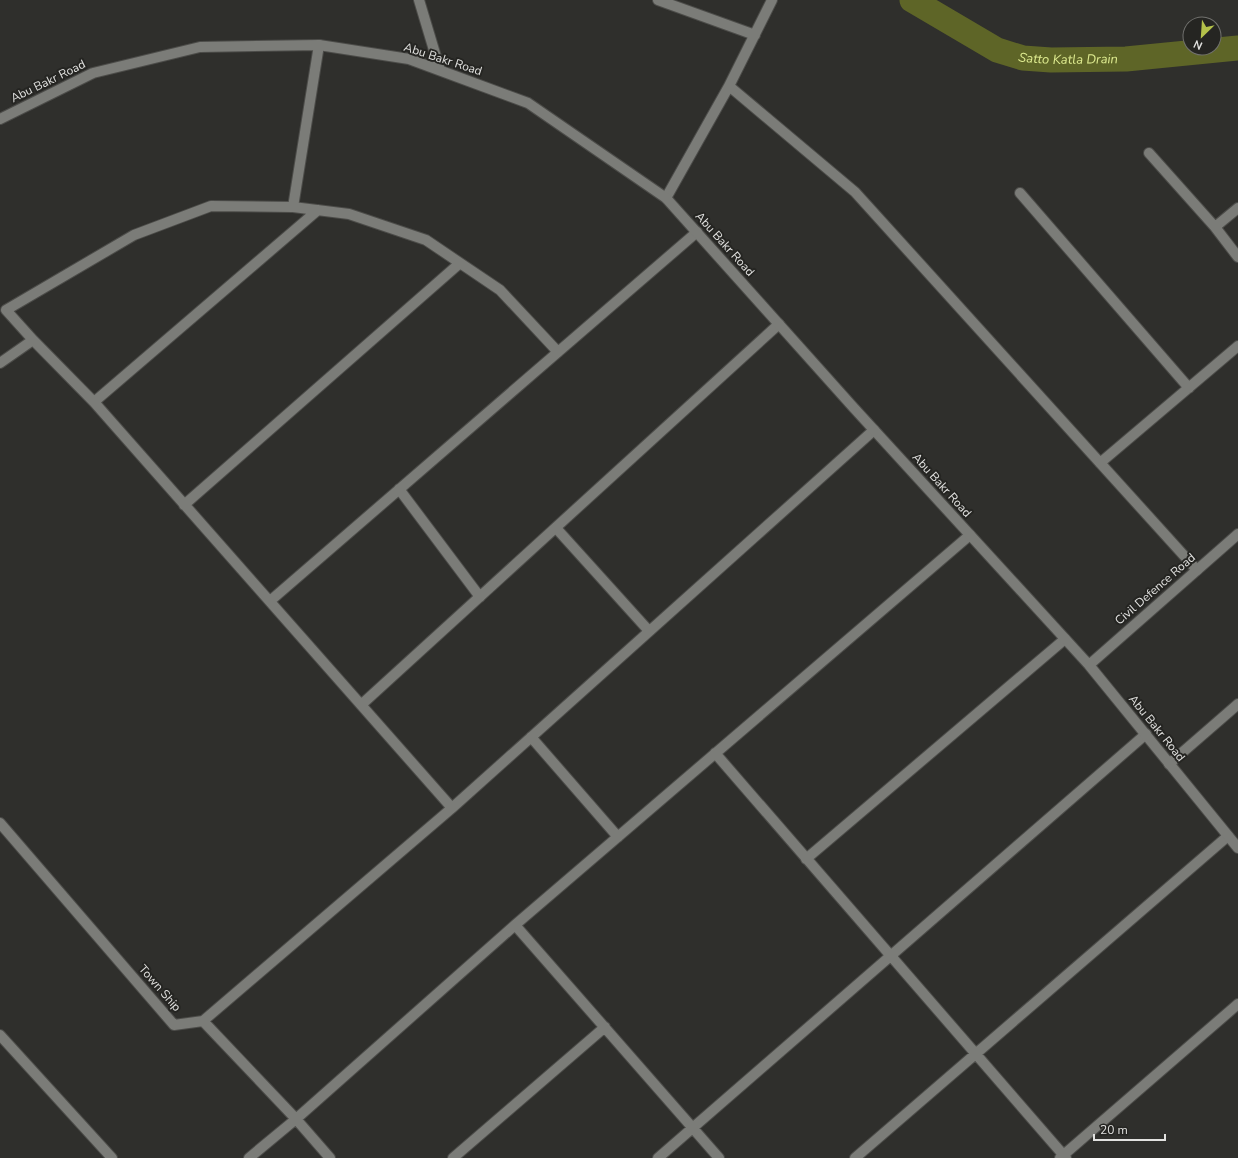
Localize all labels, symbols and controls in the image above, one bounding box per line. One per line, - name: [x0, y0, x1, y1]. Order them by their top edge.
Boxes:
- north arrow: [1182, 16, 1222, 56]
- text: N: [1191, 36, 1205, 53]
- street label: Abu Bakr Road: [402, 39, 484, 79]
- water label: Satto Katla Drain: [1016, 48, 1118, 69]
- street label: Abu Bakr Road: [8, 56, 88, 106]
- street label: Abu Bakr Road: [692, 208, 758, 280]
- street label: Abu Bakr Road: [909, 449, 975, 521]
- street label: Civil Defence Road: [1111, 550, 1199, 628]
- street label: Abu Bakr Road: [1125, 691, 1189, 765]
- street label: Town Ship: [135, 961, 185, 1015]
- scale bar: [1094, 1116, 1165, 1142]
- text: 20 m: [1100, 1122, 1128, 1138]

